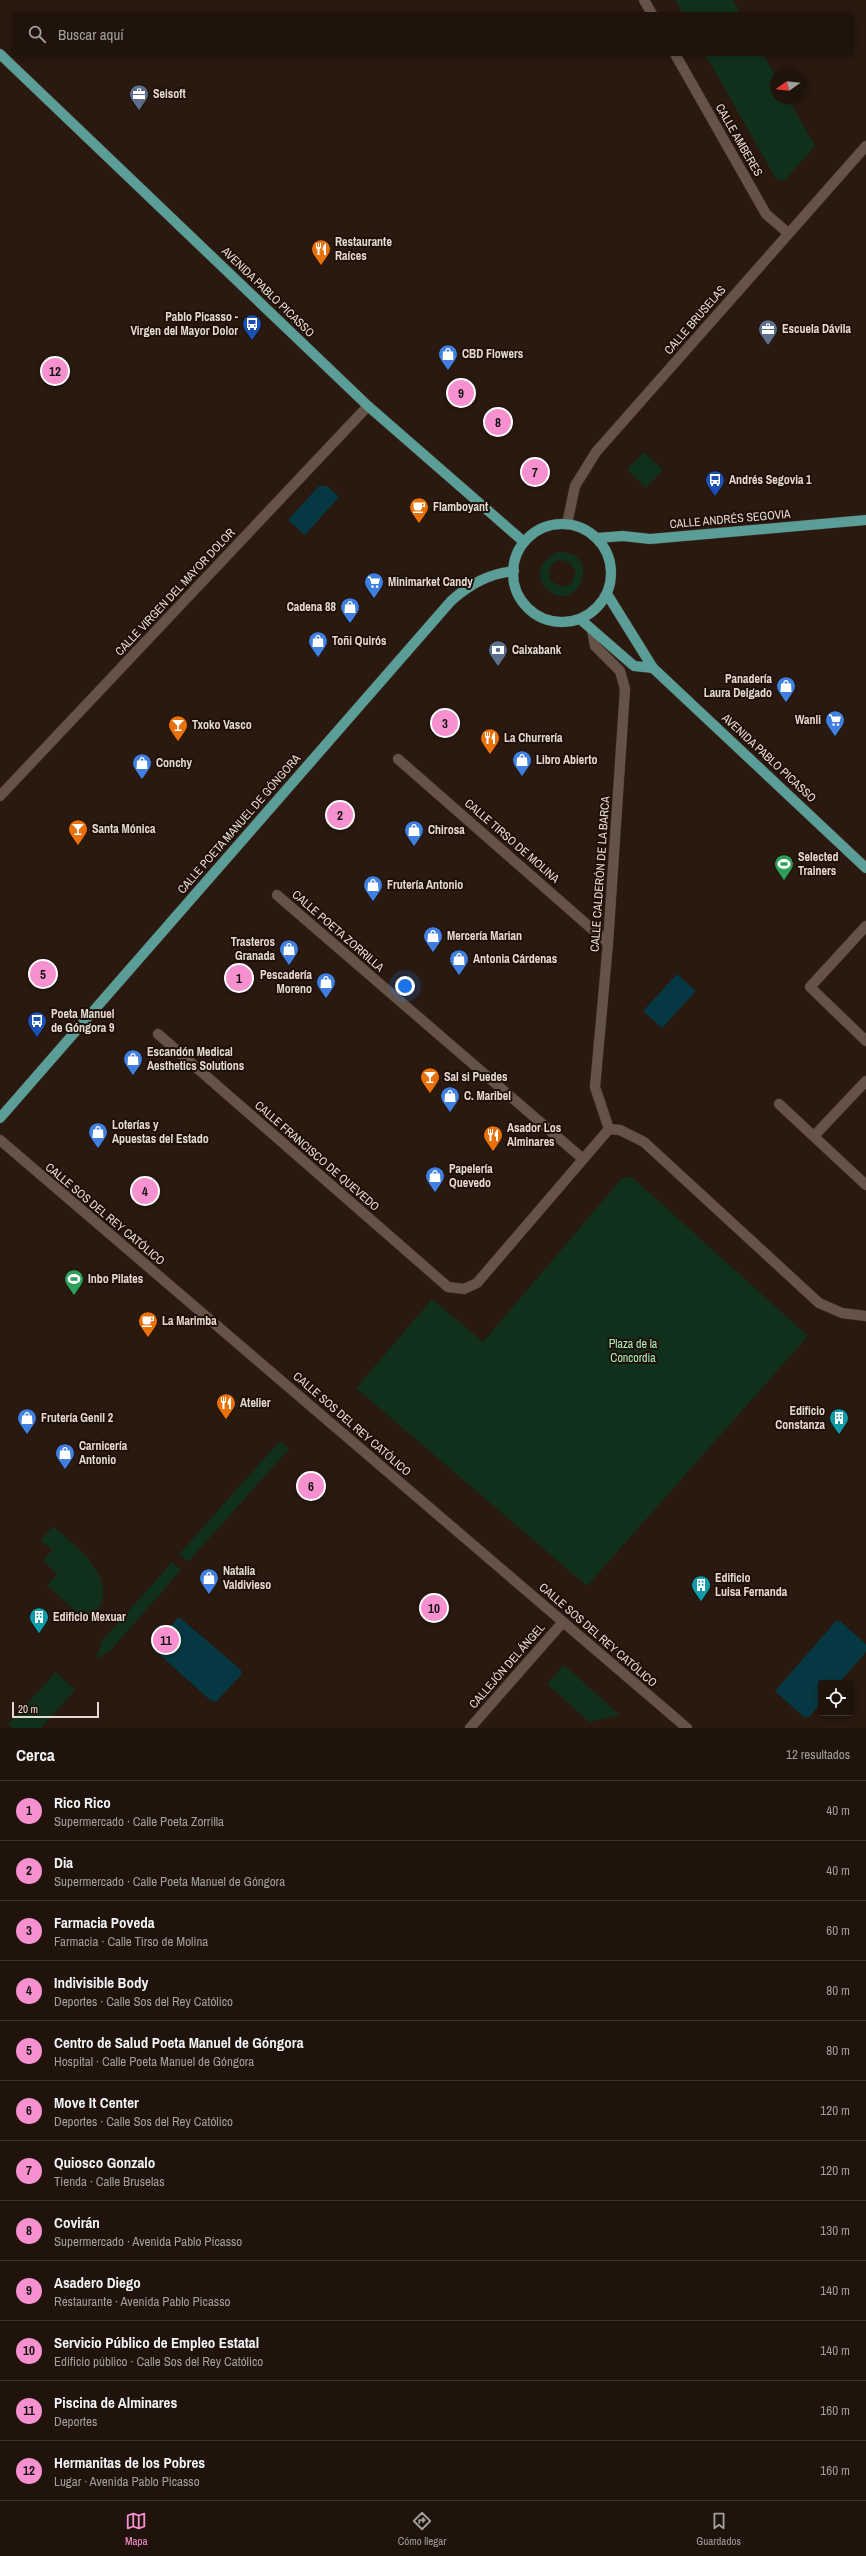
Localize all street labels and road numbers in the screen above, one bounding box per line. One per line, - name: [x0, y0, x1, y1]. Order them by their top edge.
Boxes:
- street label: CALLE AMBERES: [712, 101, 767, 180]
- street label: AVENIDA PABLO PICASSO: [217, 243, 318, 341]
- street label: CALLE BRUSELAS: [661, 282, 730, 358]
- street label: CALLE ANDRÉS SEGOVIA: [669, 506, 792, 532]
- street label: CALLE VIRGEN DEL MAYOR DOLOR: [112, 525, 238, 659]
- street label: AVENIDA PABLO PICASSO: [718, 709, 820, 806]
- street label: CALLE POETA MANUEL DE GÓNGORA: [174, 751, 304, 897]
- street label: CALLE TIRSO DE MOLINA: [461, 795, 563, 887]
- street label: CALLE CALDERÓN DE LA BARCA: [587, 795, 613, 952]
- street label: CALLE POETA ZORRILLA: [289, 887, 388, 976]
- street label: CALLE FRANCISCO DE QUEVEDO: [251, 1097, 383, 1215]
- street label: CALLE SOS DEL REY CATÓLICO: [42, 1159, 168, 1269]
- street label: CALLE SOS DEL REY CATÓLICO: [290, 1368, 415, 1480]
- street label: CALLE SOS DEL REY CATÓLICO: [536, 1579, 661, 1691]
- street label: CALLEJÓN DEL ÁNGEL: [466, 1620, 549, 1712]

